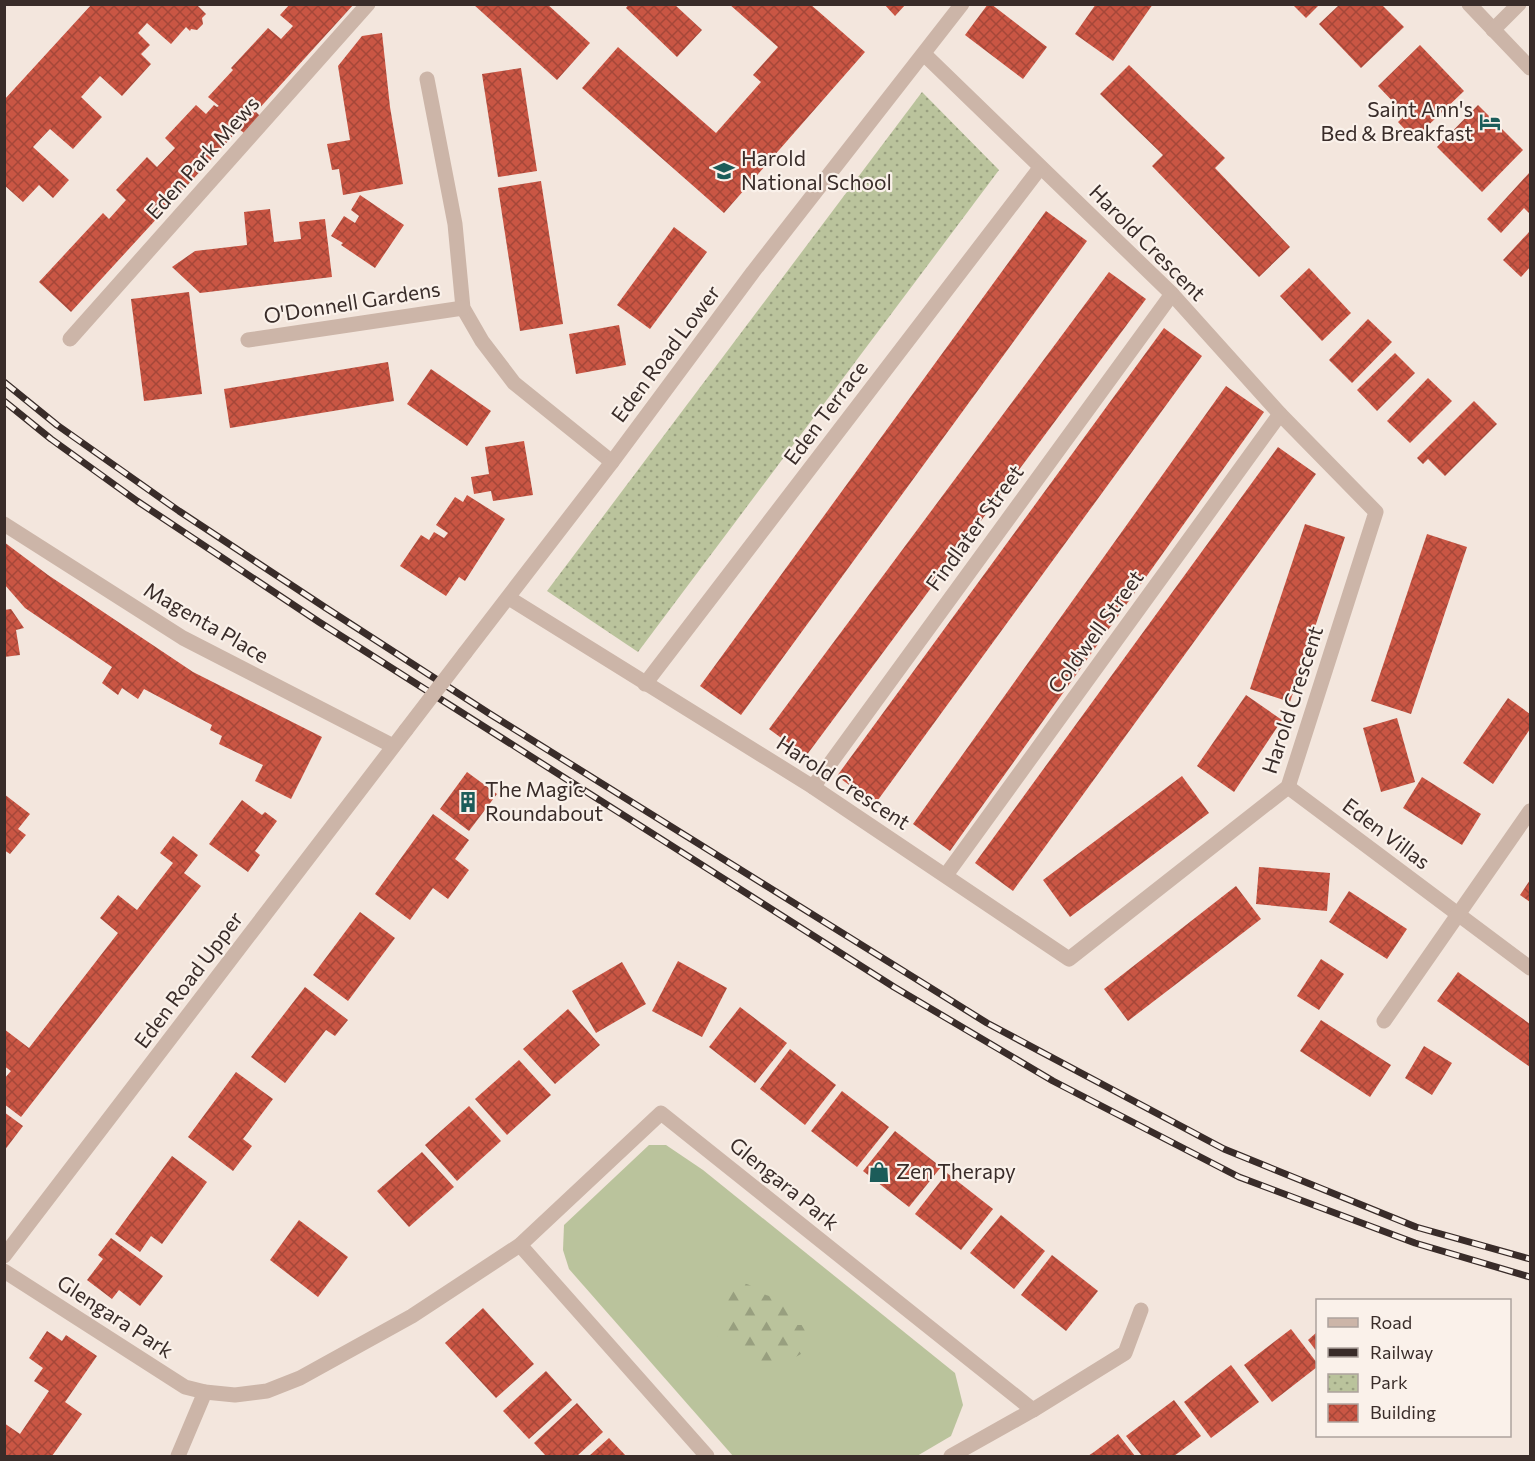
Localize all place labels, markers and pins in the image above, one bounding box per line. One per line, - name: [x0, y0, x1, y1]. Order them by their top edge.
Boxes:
- place label: Saint Ann's Bed & Breakfast: [1321, 96, 1473, 145]
- hotel icon: Saint Ann's Bed & Breakfast: [1478, 110, 1502, 134]
- place label: Harold National School: [741, 145, 892, 194]
- school or university icon: Harold National School: [712, 159, 736, 183]
- place label: The Magic Roundabout: [485, 776, 603, 825]
- building icon: The Magic Roundabout: [456, 790, 480, 814]
- place label: Zen Therapy: [896, 1158, 1016, 1183]
- shop icon: Zen Therapy: [867, 1160, 891, 1184]

